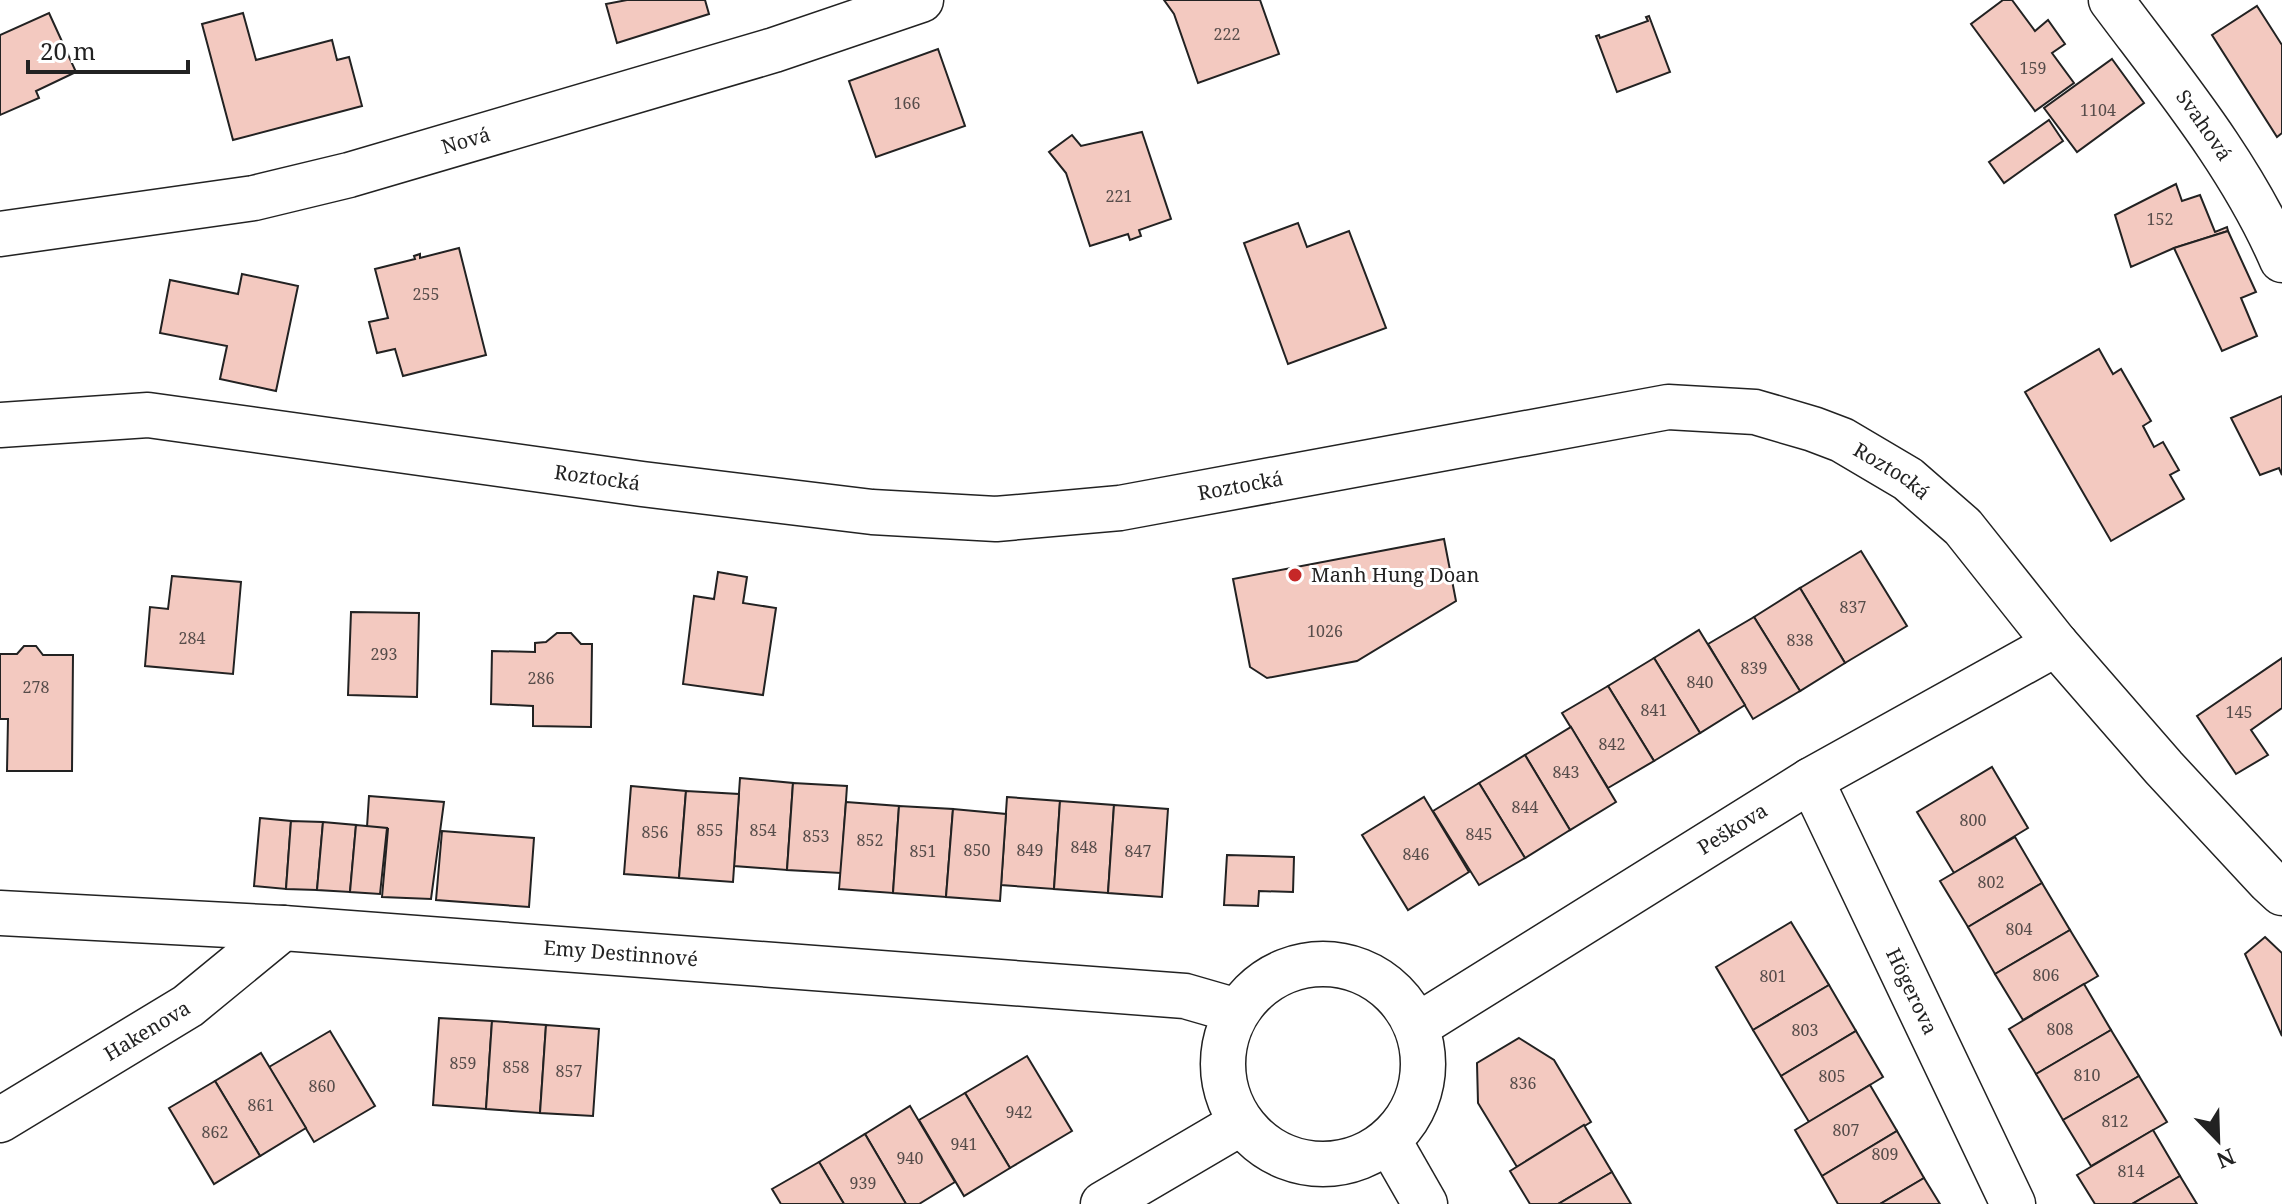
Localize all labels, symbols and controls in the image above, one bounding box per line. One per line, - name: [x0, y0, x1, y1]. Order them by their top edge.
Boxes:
- house number: 222: [1214, 23, 1240, 45]
- scale bar: [28, 24, 188, 74]
- text: 20 m: [40, 34, 96, 67]
- house number: 159: [2020, 57, 2046, 79]
- street label: Svahová: [2170, 84, 2238, 166]
- house number: 166: [894, 92, 920, 114]
- house number: 1104: [2080, 99, 2116, 121]
- street label: Nová: [438, 120, 493, 160]
- house number: 221: [1106, 185, 1132, 207]
- house number: 152: [2147, 208, 2173, 230]
- house number: 255: [413, 283, 439, 305]
- street label: Roztocká: [1849, 436, 1936, 505]
- street label: Roztocká: [553, 458, 642, 497]
- street label: Roztocká: [1195, 464, 1285, 506]
- place label: Manh Hung Doan: [1311, 561, 1480, 588]
- marker: Manh Hung Doan: [1286, 566, 1304, 584]
- house number: 837: [1840, 596, 1866, 618]
- house number: 1026: [1307, 620, 1343, 642]
- house number: 284: [179, 627, 205, 649]
- house number: 838: [1787, 629, 1813, 651]
- house number: 293: [371, 643, 397, 665]
- house number: 839: [1741, 657, 1767, 679]
- house number: 286: [528, 667, 554, 689]
- house number: 840: [1687, 671, 1713, 693]
- house number: 278: [23, 676, 49, 698]
- house number: 841: [1641, 699, 1667, 721]
- house number: 145: [2226, 701, 2252, 723]
- house number: 842: [1599, 733, 1625, 755]
- house number: 843: [1553, 761, 1579, 783]
- house number: 844: [1512, 796, 1538, 818]
- street label: Peškova: [1692, 797, 1772, 861]
- house number: 800: [1960, 809, 1986, 831]
- house number: 855: [697, 819, 723, 841]
- house number: 854: [750, 819, 776, 841]
- house number: 856: [642, 821, 668, 843]
- house number: 845: [1466, 823, 1492, 845]
- house number: 853: [803, 825, 829, 847]
- house number: 852: [857, 829, 883, 851]
- house number: 848: [1071, 836, 1097, 858]
- house number: 850: [964, 839, 990, 861]
- house number: 849: [1017, 839, 1043, 861]
- house number: 851: [910, 840, 936, 862]
- house number: 847: [1125, 840, 1151, 862]
- house number: 846: [1403, 843, 1429, 865]
- house number: 802: [1978, 871, 2004, 893]
- house number: 804: [2006, 918, 2032, 940]
- street label: Emy Destinnové: [542, 934, 699, 972]
- street label: Högerova: [1880, 943, 1944, 1039]
- house number: 806: [2033, 964, 2059, 986]
- house number: 801: [1760, 965, 1786, 987]
- street label: Hakenova: [99, 994, 195, 1067]
- house number: 808: [2047, 1018, 2073, 1040]
- house number: 803: [1792, 1019, 1818, 1041]
- house number: 859: [450, 1052, 476, 1074]
- house number: 858: [503, 1056, 529, 1078]
- house number: 857: [556, 1060, 582, 1082]
- house number: 810: [2074, 1064, 2100, 1086]
- house number: 805: [1819, 1065, 1845, 1087]
- house number: 836: [1510, 1072, 1536, 1094]
- house number: 860: [309, 1075, 335, 1097]
- house number: 861: [248, 1094, 274, 1116]
- north arrow: [2178, 1100, 2258, 1180]
- house number: 942: [1006, 1101, 1032, 1123]
- house number: 812: [2102, 1110, 2128, 1132]
- house number: 807: [1833, 1119, 1859, 1141]
- house number: 862: [202, 1121, 228, 1143]
- house number: 941: [951, 1133, 977, 1155]
- text: N: [2212, 1142, 2240, 1177]
- house number: 809: [1872, 1143, 1898, 1165]
- house number: 940: [897, 1147, 923, 1169]
- house number: 814: [2118, 1160, 2144, 1182]
- house number: 939: [850, 1172, 876, 1194]

